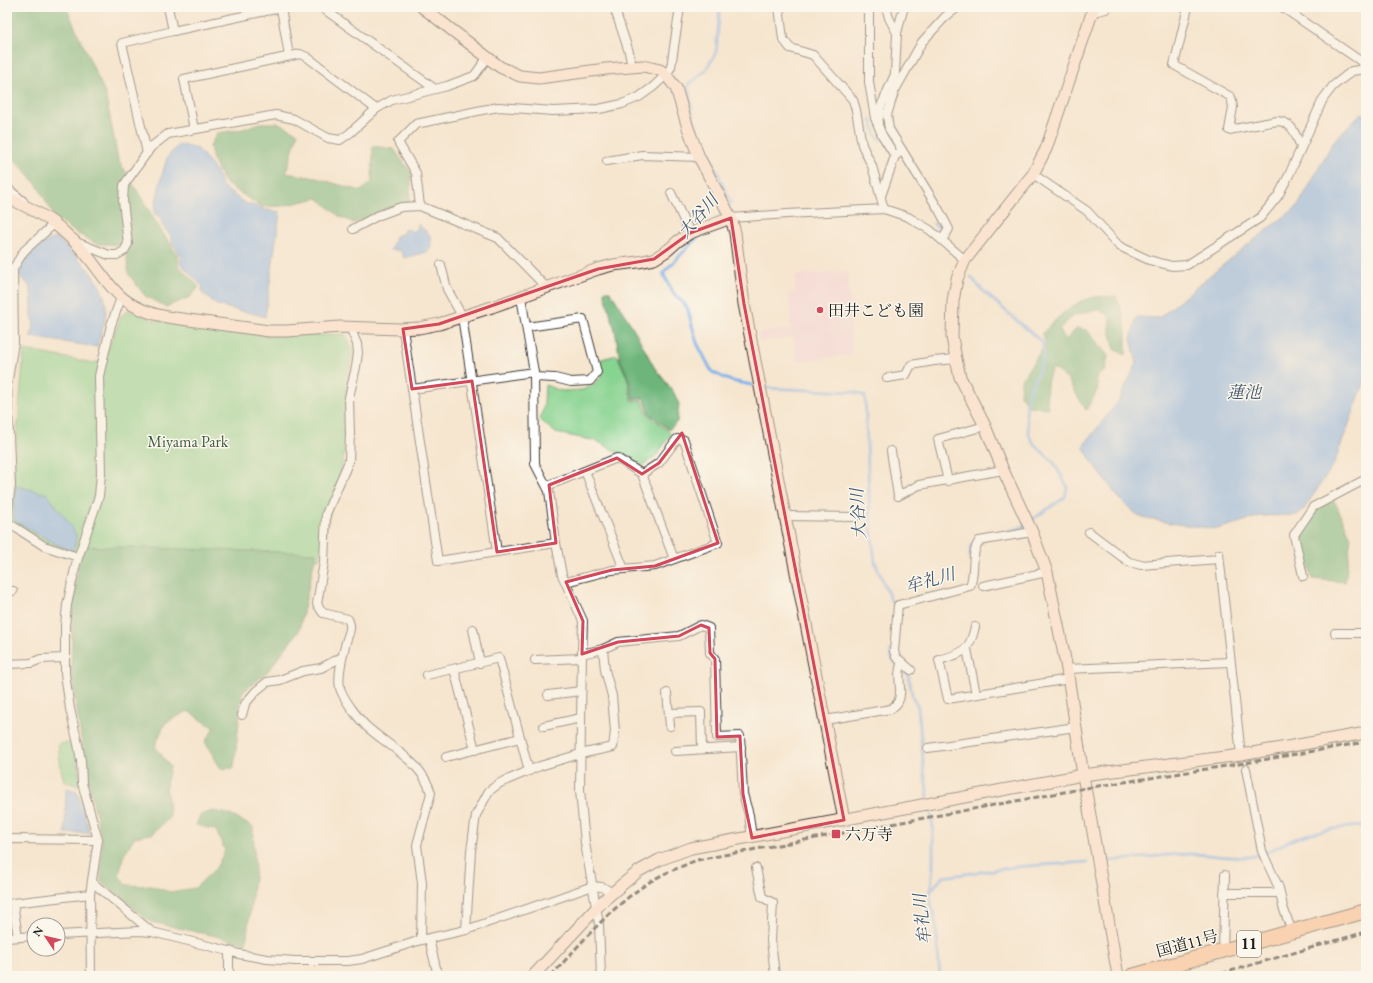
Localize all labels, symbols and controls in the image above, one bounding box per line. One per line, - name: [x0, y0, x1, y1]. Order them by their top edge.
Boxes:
- water label: 大谷川: [673, 188, 724, 242]
- place label: 田井こども園: [828, 300, 924, 321]
- marker: 田井こども園: [815, 305, 825, 315]
- water label: 蓮池: [1227, 381, 1263, 403]
- park label: Miyama Park: [148, 431, 229, 452]
- water label: 大谷川: [845, 486, 871, 540]
- water label: 牟礼川: [902, 562, 959, 598]
- place label: 六万寺: [845, 824, 893, 845]
- marker: 六万寺: [830, 828, 842, 840]
- water label: 牟礼川: [908, 891, 936, 946]
- north arrow: [26, 917, 66, 957]
- text: N: [30, 924, 46, 939]
- street label: 国道11号: [1154, 925, 1220, 962]
- road number: 11: [1237, 931, 1261, 957]

